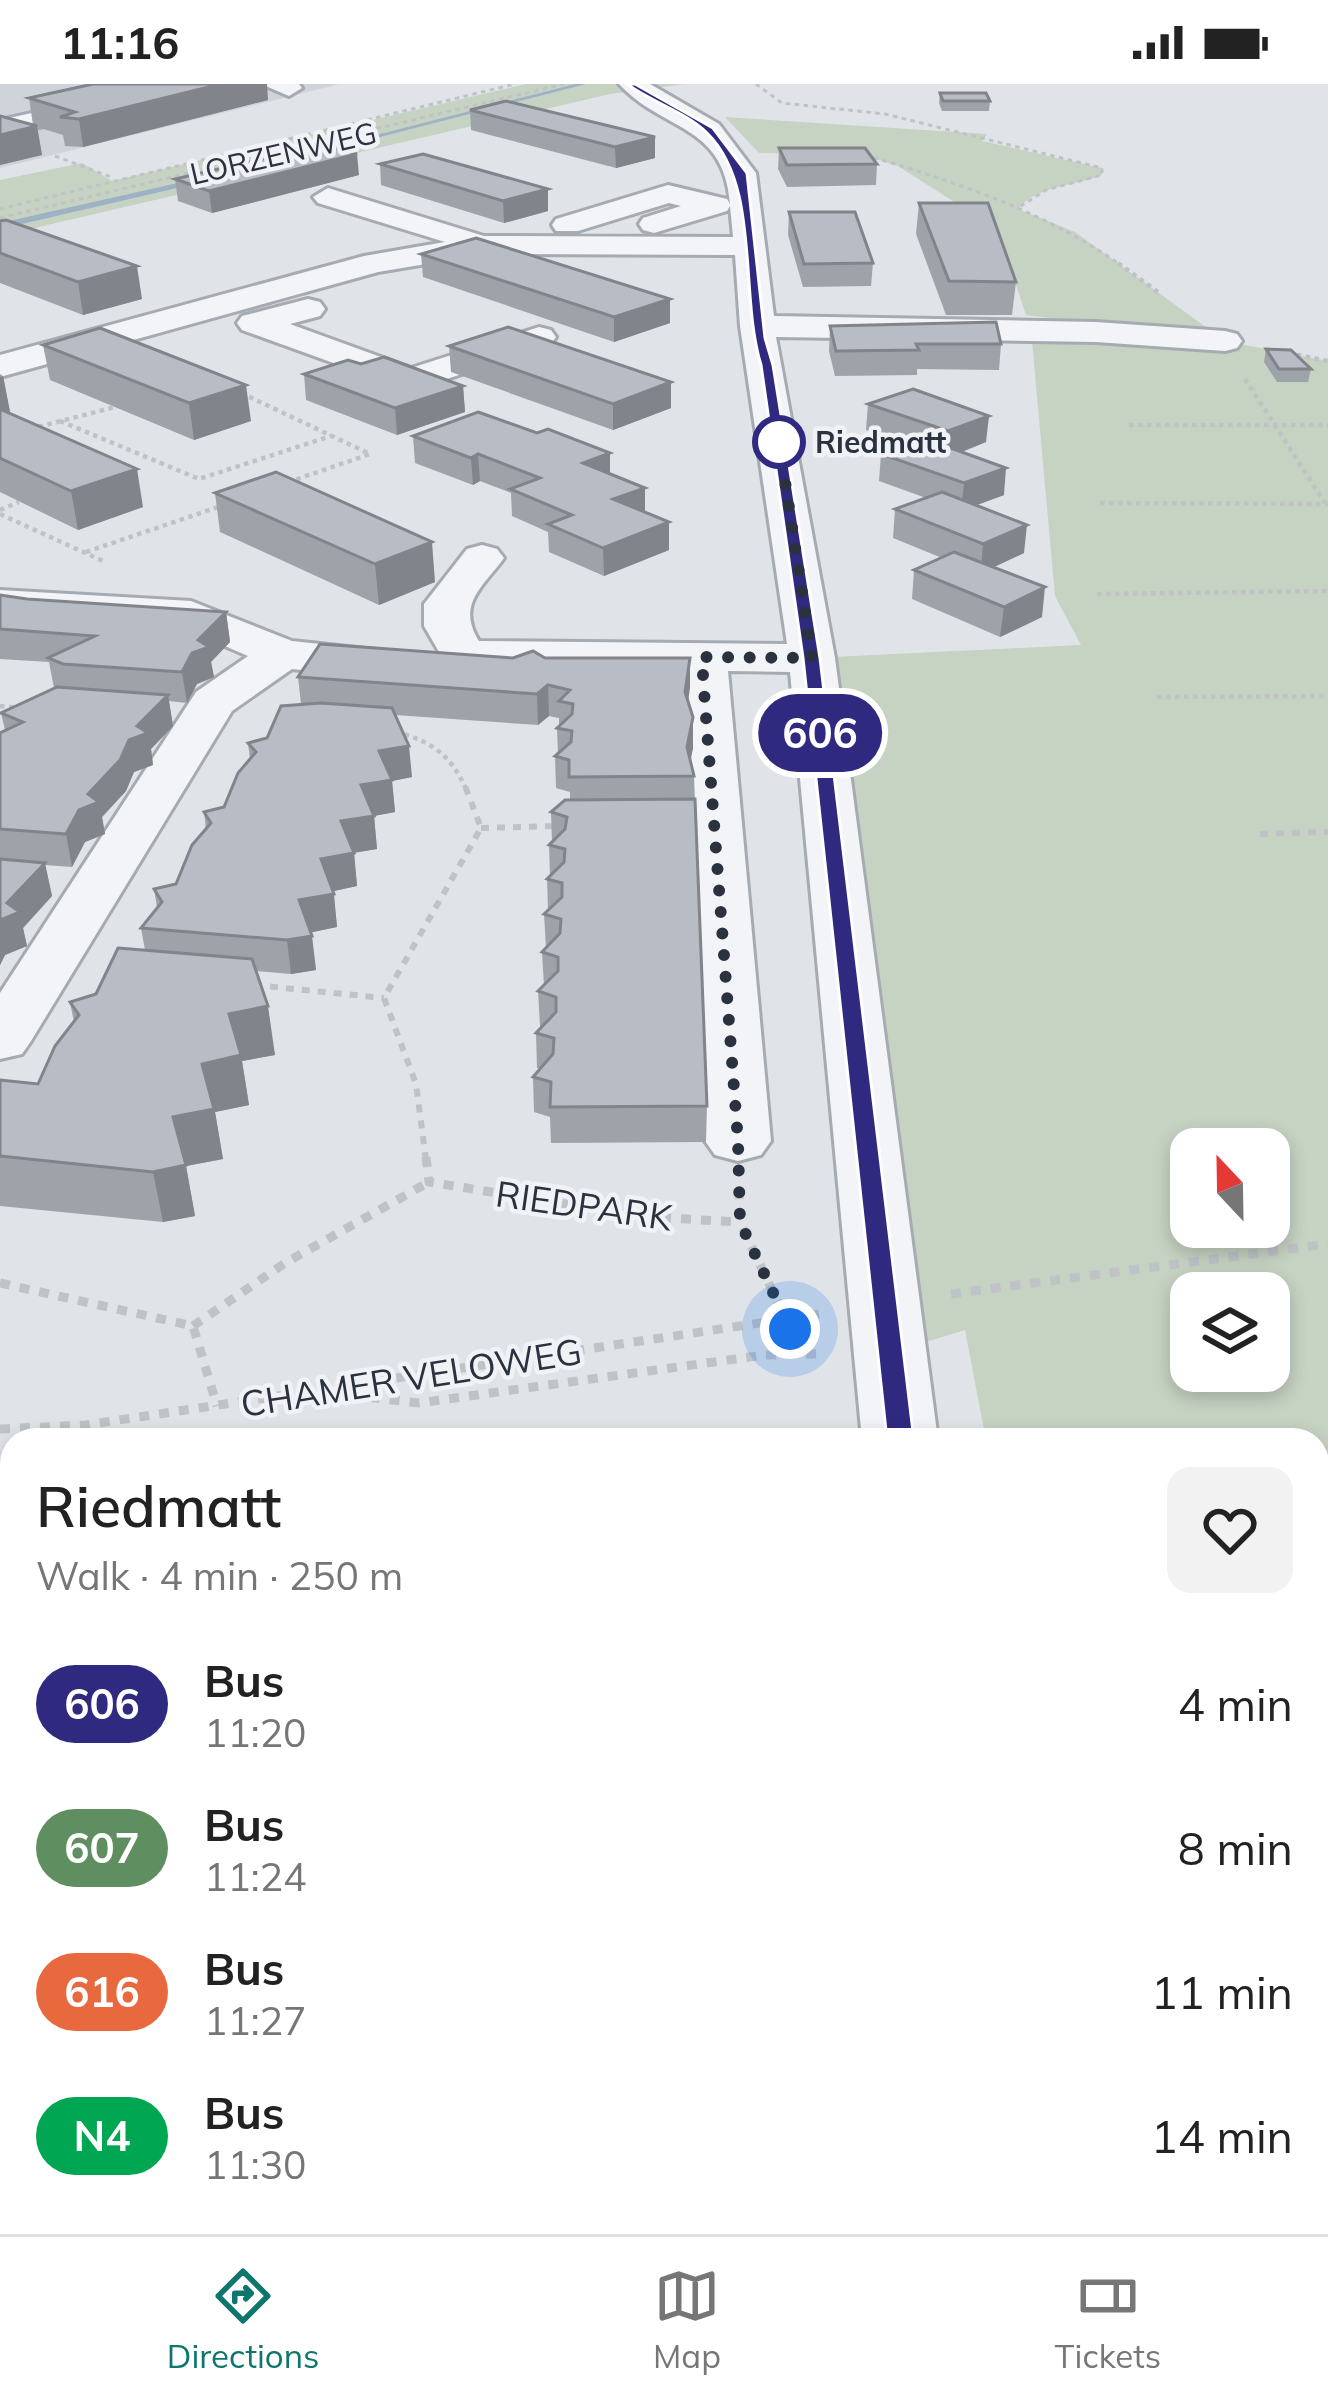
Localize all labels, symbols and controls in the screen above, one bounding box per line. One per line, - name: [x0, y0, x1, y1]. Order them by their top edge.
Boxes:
- text: 11:16: [60, 14, 179, 70]
- street label: LORZENWEG: [186, 113, 380, 193]
- marker: Riedmatt: [754, 417, 804, 467]
- place label: Riedmatt: [815, 423, 946, 461]
- line badge: 606: [751, 694, 889, 772]
- text: 606: [782, 706, 858, 759]
- north arrow: [1170, 1128, 1290, 1248]
- map controls: [1170, 1128, 1290, 1392]
- street label: RIEDPARK: [493, 1170, 676, 1240]
- button: layers: [1170, 1272, 1290, 1392]
- your location: [760, 1299, 820, 1359]
- street label: CHAMER VELOWEG: [237, 1328, 585, 1426]
- button: heart: [1167, 1467, 1293, 1593]
- text: Riedmatt: [36, 1470, 281, 1541]
- text: Walk · 4 min · 250 m: [36, 1551, 403, 1600]
- text: Bus: [204, 1652, 284, 1708]
- text: 4 min: [1178, 1676, 1293, 1732]
- text: 606: [64, 1677, 140, 1730]
- text: 11:20: [204, 1708, 307, 1757]
- text: Bus: [204, 1796, 284, 1852]
- text: 8 min: [1178, 1820, 1293, 1876]
- text: 607: [64, 1821, 140, 1874]
- text: 11:24: [204, 1852, 307, 1901]
- text: Bus: [204, 1940, 284, 1996]
- text: 11 min: [1151, 1964, 1293, 2020]
- text: 616: [64, 1965, 140, 2018]
- text: 11:27: [204, 1996, 307, 2045]
- text: Bus: [204, 2084, 284, 2140]
- text: 14 min: [1151, 2108, 1293, 2164]
- text: N4: [74, 2109, 130, 2162]
- text: 11:30: [204, 2140, 307, 2189]
- tab: Directions: [167, 2263, 319, 2376]
- tab: Map: [653, 2263, 721, 2376]
- tab: Tickets: [1055, 2263, 1161, 2376]

